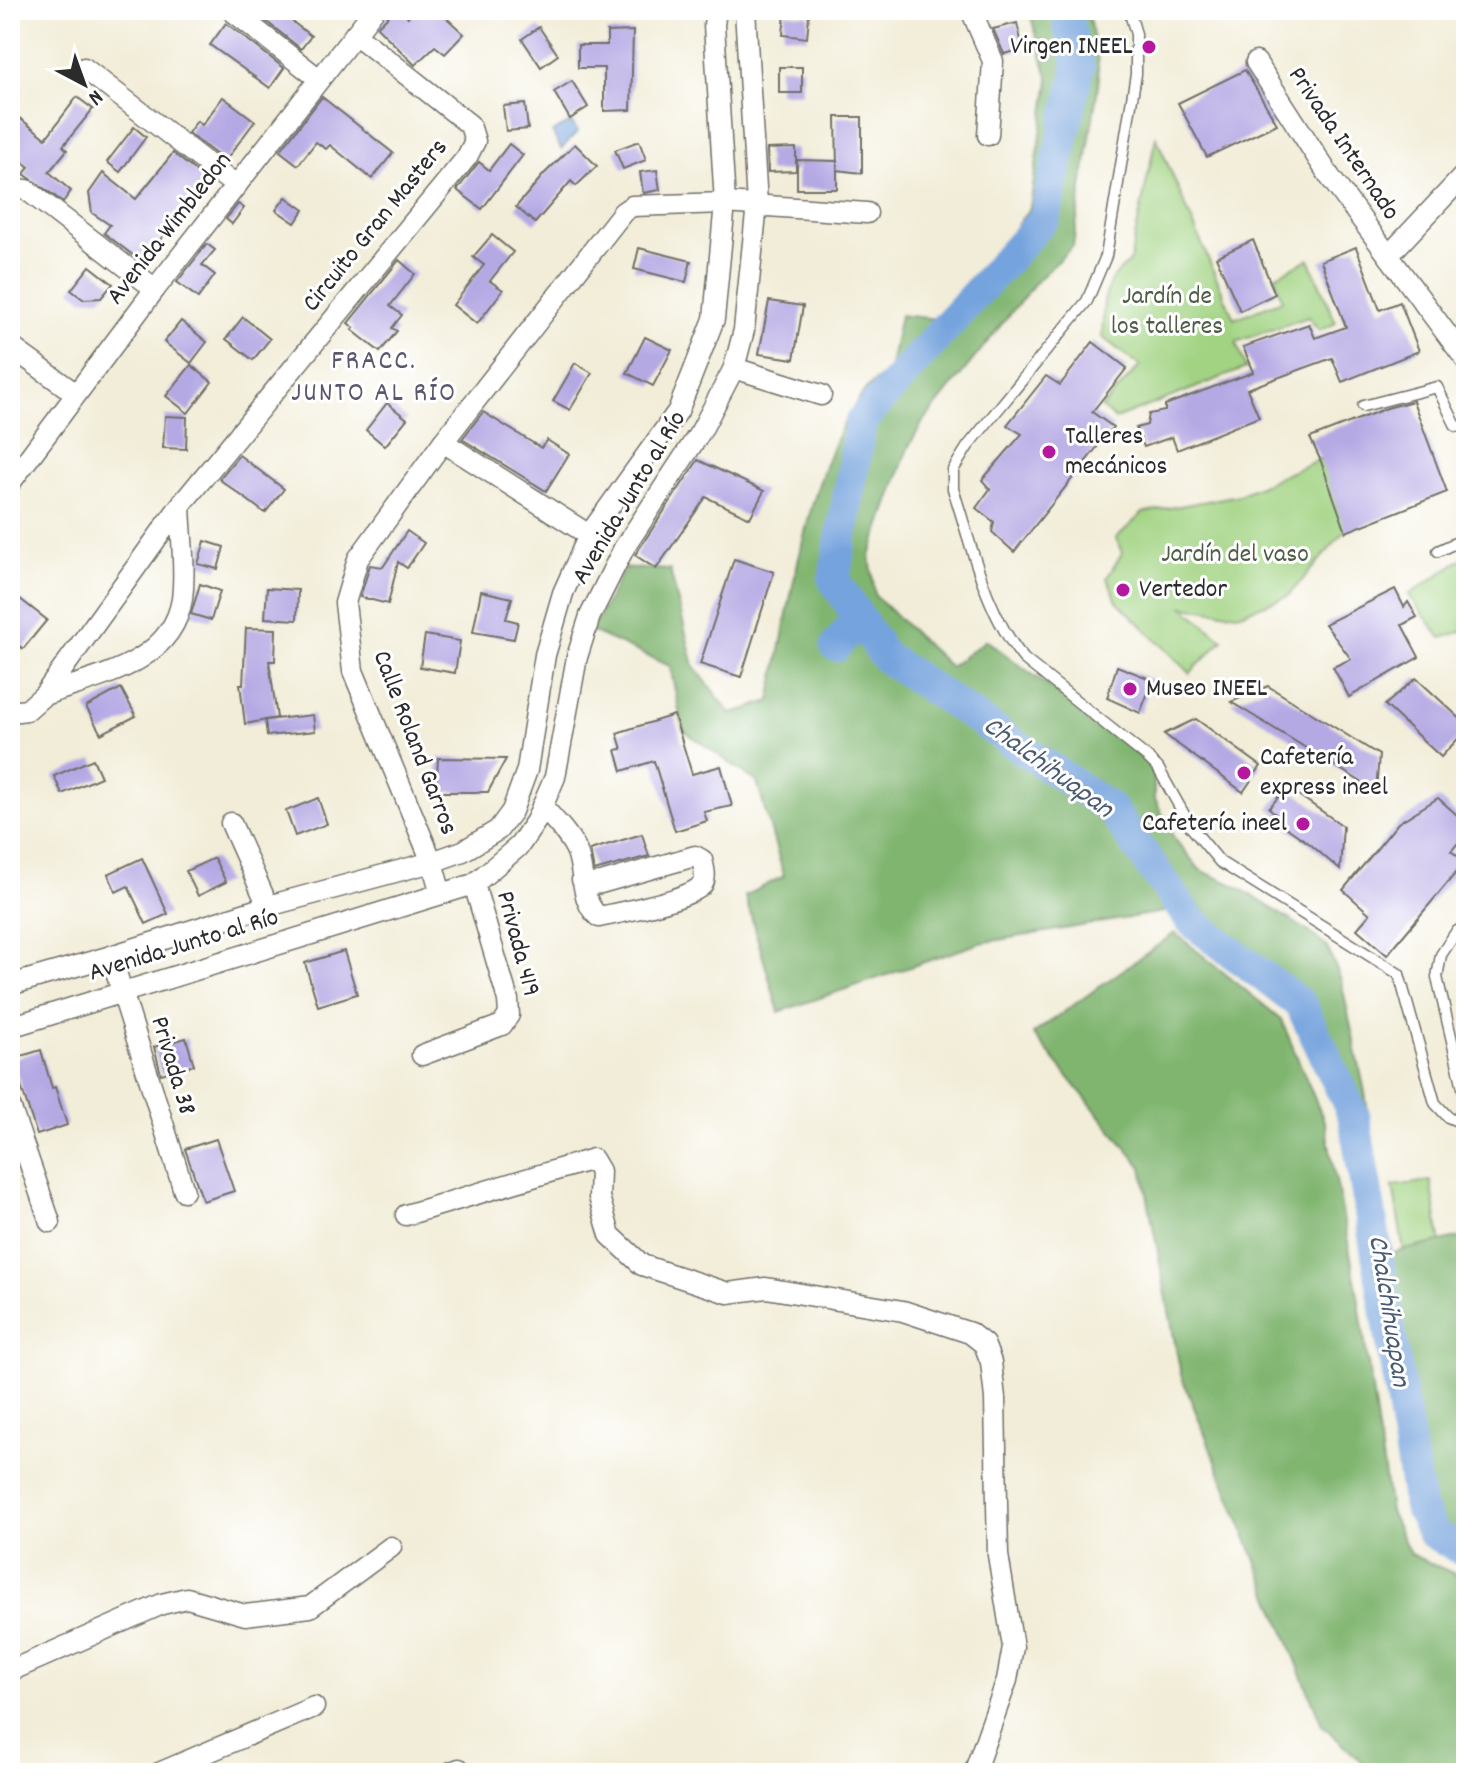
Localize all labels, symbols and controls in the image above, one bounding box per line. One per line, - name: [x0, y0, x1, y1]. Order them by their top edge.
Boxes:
- place label: Virgen INEEL: [1010, 29, 1133, 66]
- marker: Virgen INEEL: [1140, 38, 1158, 56]
- north arrow: [44, 44, 124, 124]
- street label: Privada Internado: [1278, 60, 1408, 228]
- text: N: [80, 81, 109, 112]
- street label: Circuito Gran Masters: [294, 131, 458, 321]
- street label: Avenida Wimbledon: [98, 144, 242, 314]
- park label: Jardín de los talleres: [1111, 279, 1223, 346]
- district label: FRACC. JUNTO AL RÍO: [291, 343, 457, 415]
- street label: Avenida Junto al Río: [563, 404, 697, 592]
- place label: Talleres mecánicos: [1065, 419, 1167, 486]
- marker: Talleres mecánicos: [1040, 443, 1058, 461]
- park label: Jardín del vaso: [1161, 537, 1309, 574]
- place label: Vertedor: [1139, 572, 1227, 609]
- marker: Vertedor: [1114, 581, 1132, 599]
- street label: Calle Roland Garros: [362, 645, 466, 841]
- place label: Museo INEEL: [1146, 671, 1268, 708]
- marker: Museo INEEL: [1121, 680, 1139, 698]
- water label: Chalchihuapan: [973, 708, 1121, 831]
- place label: Cafetería express ineel: [1260, 740, 1388, 807]
- marker: Cafetería express ineel: [1235, 764, 1253, 782]
- place label: Cafetería ineel: [1142, 806, 1287, 843]
- marker: Cafetería ineel: [1294, 815, 1312, 833]
- street label: Privada 419: [485, 887, 549, 1001]
- street label: Avenida Junto al Río: [85, 900, 283, 992]
- street label: Privada 38: [139, 1012, 205, 1120]
- water label: Chalchihuapan: [1355, 1232, 1419, 1391]

